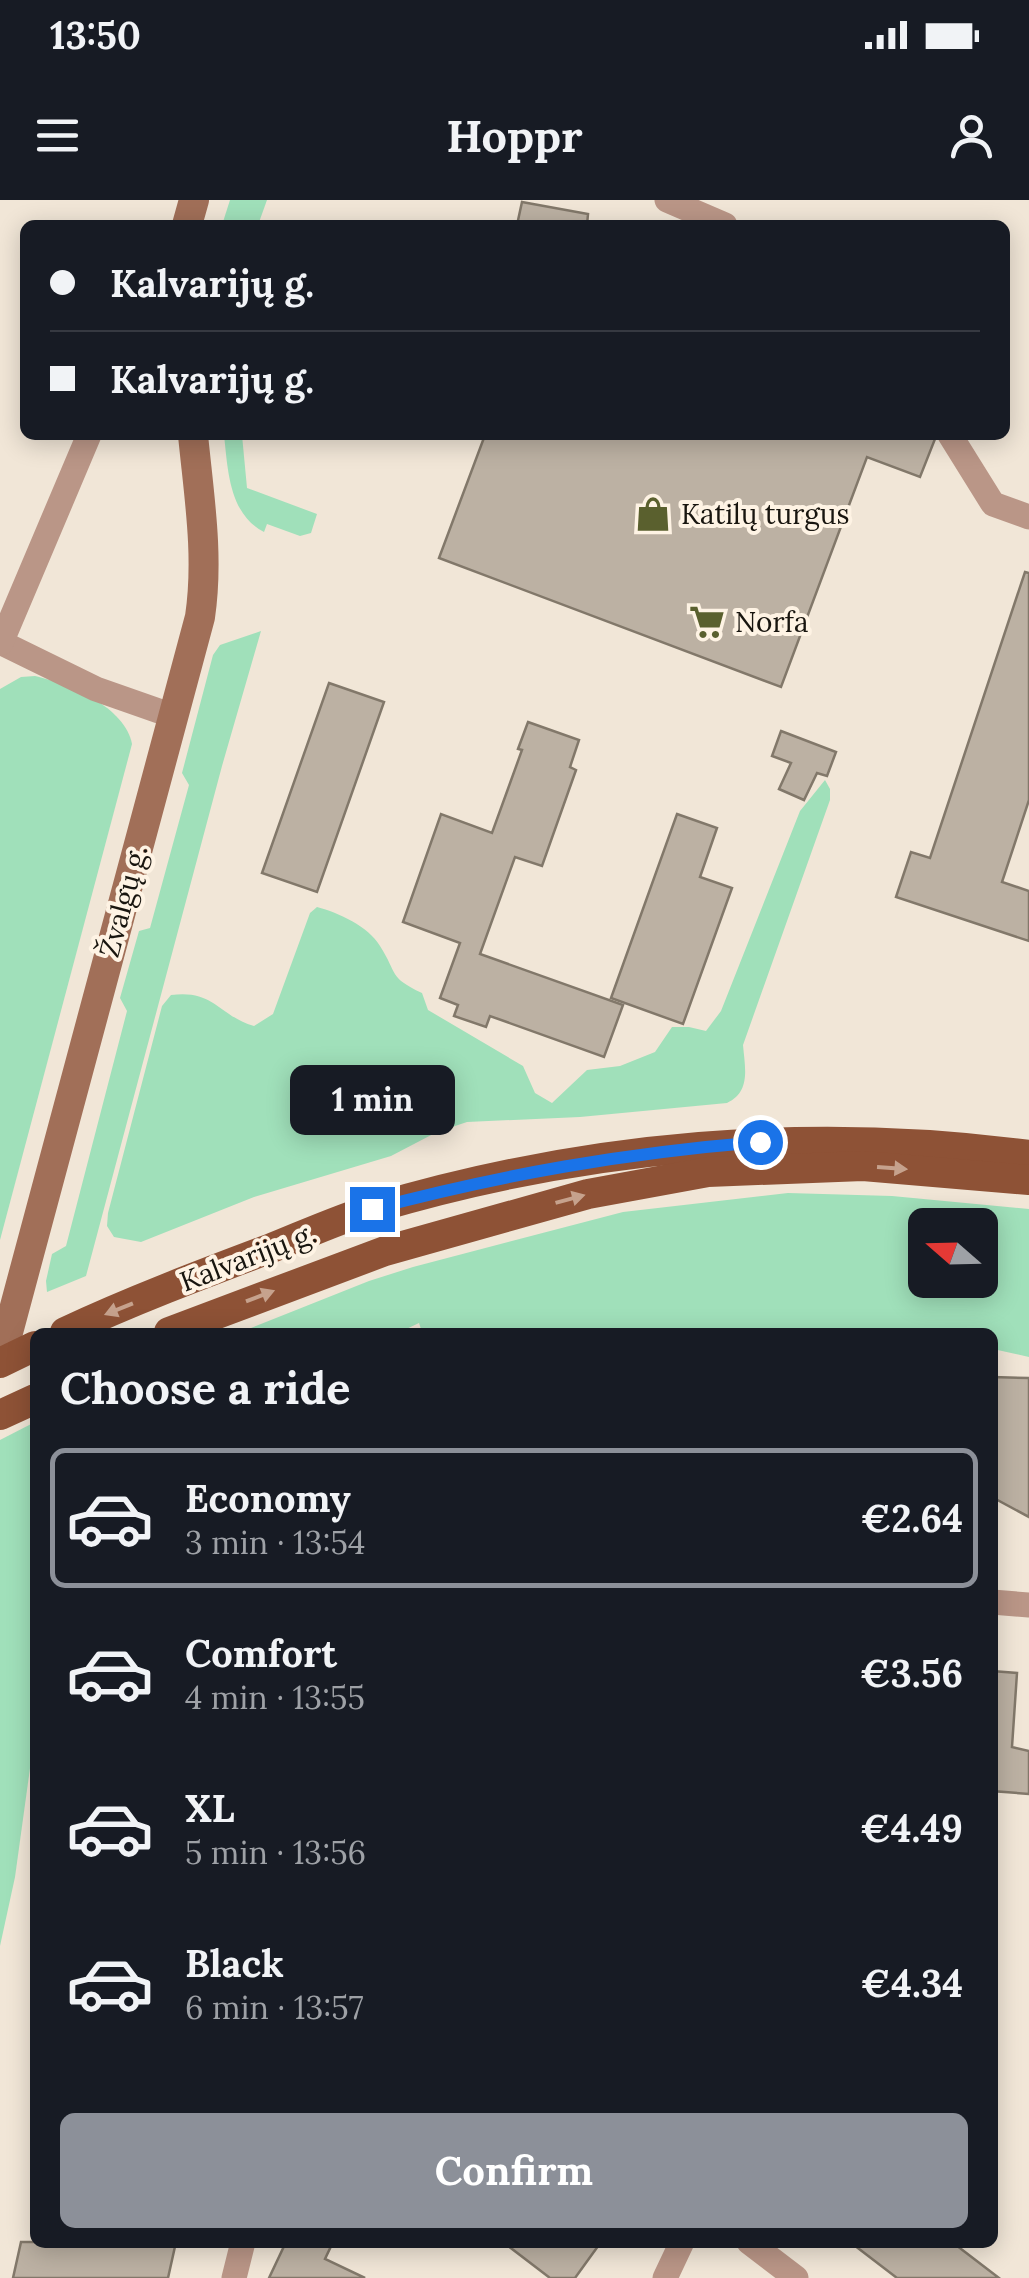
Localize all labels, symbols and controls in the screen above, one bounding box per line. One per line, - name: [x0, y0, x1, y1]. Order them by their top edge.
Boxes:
- text: 13:50: [50, 11, 141, 59]
- text: Hoppr: [446, 107, 583, 164]
- icon: menu: [30, 108, 85, 163]
- icon: person: [944, 108, 999, 163]
- text: Kalvarijų g.: [110, 259, 314, 307]
- text: Kalvarijų g.: [110, 355, 314, 403]
- shop icon: Katilų turgus: [634, 495, 672, 533]
- place label: Katilų turgus: [681, 496, 849, 532]
- supermarket icon: Norfa: [688, 603, 726, 641]
- place label: Norfa: [735, 604, 808, 640]
- street label: Žvalgų g.: [91, 841, 155, 961]
- callout: 1 min: [290, 1064, 454, 1134]
- text: 1 min: [332, 1079, 413, 1120]
- route start: [738, 1120, 783, 1165]
- one-way arrow: [876, 1160, 908, 1176]
- route end: [350, 1187, 395, 1232]
- one-way arrow: [555, 1191, 586, 1207]
- north arrow: [908, 1208, 998, 1298]
- map controls: [908, 1208, 998, 1298]
- street label: Kalvarijų g.: [175, 1215, 321, 1299]
- one-way arrow: [245, 1288, 275, 1304]
- one-way arrow: [104, 1301, 134, 1317]
- text: Choose a ride: [60, 1359, 350, 1416]
- icon: car: [65, 1473, 155, 1563]
- text: Economy: [185, 1474, 351, 1522]
- text: €2.64: [861, 1494, 963, 1542]
- text: 3 min · 13:54: [185, 1522, 365, 1563]
- icon: car: [65, 1628, 155, 1718]
- text: Comfort: [185, 1629, 337, 1677]
- text: €3.56: [860, 1649, 963, 1697]
- text: 4 min · 13:55: [185, 1677, 365, 1718]
- icon: car: [65, 1783, 155, 1873]
- text: XL: [185, 1784, 235, 1832]
- text: €4.49: [860, 1804, 963, 1852]
- text: 5 min · 13:56: [185, 1832, 366, 1873]
- icon: car: [65, 1938, 155, 2028]
- text: Black: [185, 1939, 284, 1987]
- text: €4.34: [861, 1959, 963, 2007]
- text: 6 min · 13:57: [185, 1987, 363, 2028]
- button: Confirm: [60, 2113, 968, 2228]

